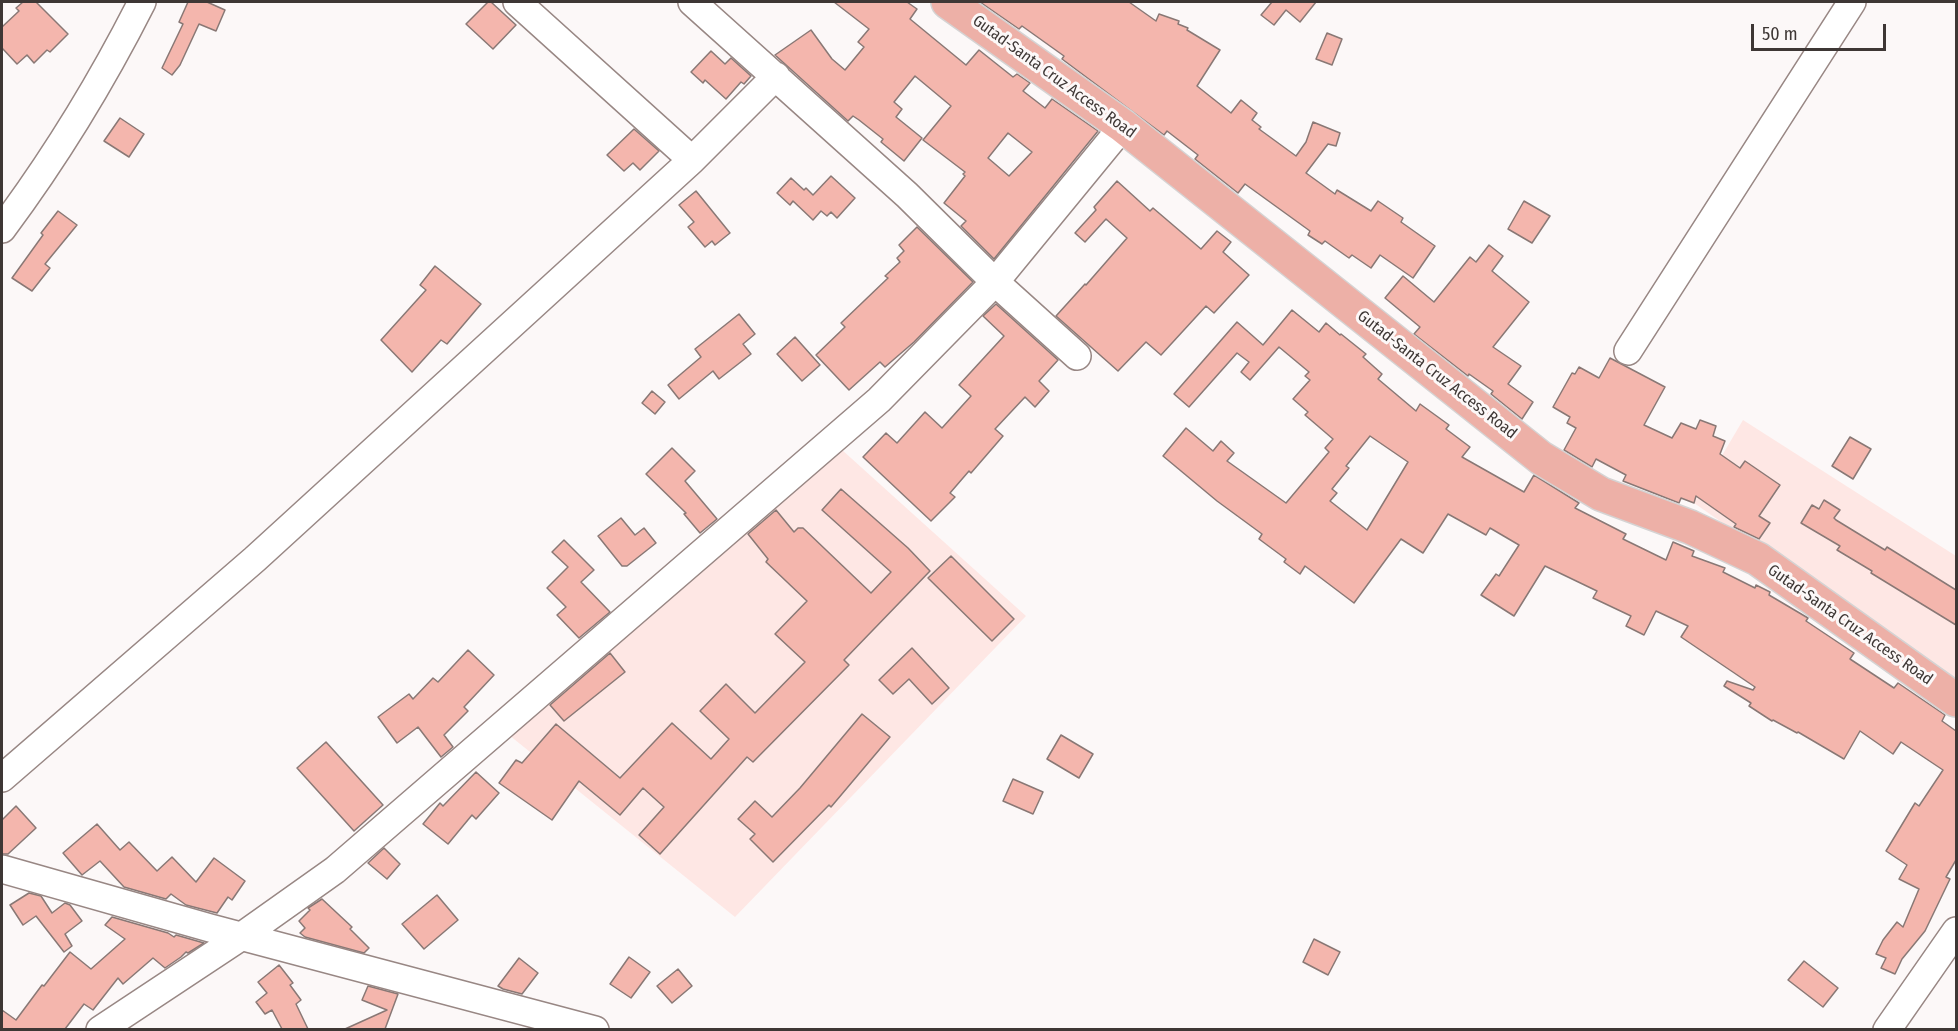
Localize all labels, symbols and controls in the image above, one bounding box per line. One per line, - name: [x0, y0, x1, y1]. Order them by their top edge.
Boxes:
- street label: Gutad-Santa Cruz Access Road: [969, 11, 1139, 143]
- scale bar: [1754, 12, 1889, 50]
- text: 50 m: [1762, 23, 1798, 45]
- street label: Gutad-Santa Cruz Access Road: [1353, 307, 1521, 443]
- street label: Gutad-Santa Cruz Access Road: [1764, 561, 1936, 689]

